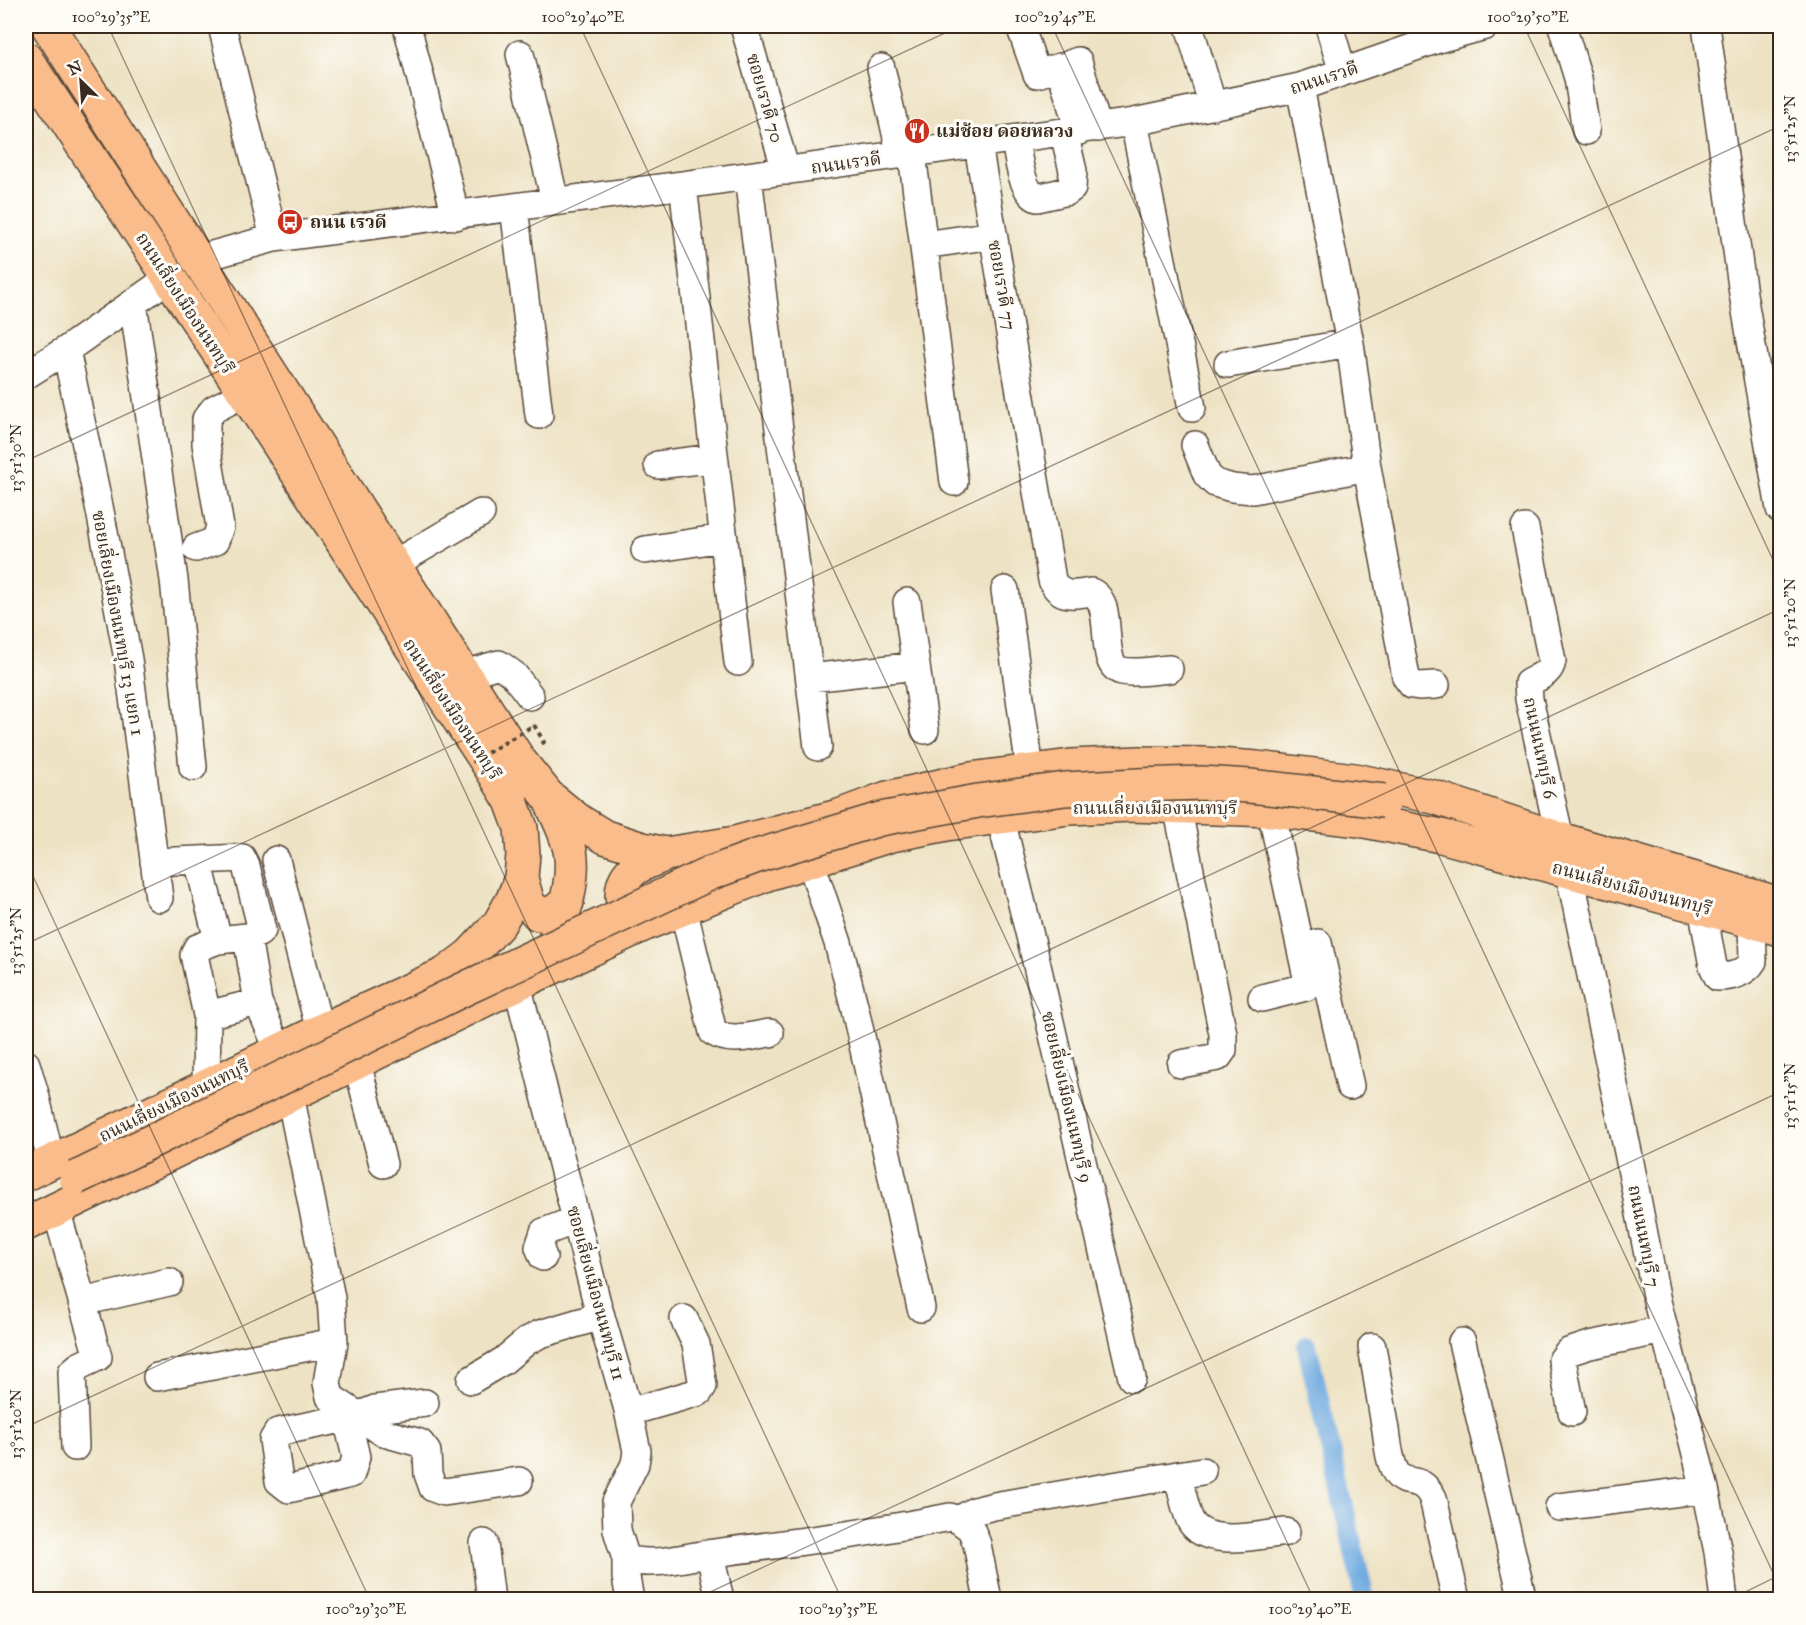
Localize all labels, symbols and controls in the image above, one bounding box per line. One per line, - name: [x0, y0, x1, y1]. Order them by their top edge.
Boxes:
- text: 100°29'35"E: [72, 8, 151, 26]
- text: 100°29'40"E: [542, 8, 625, 26]
- text: 100°29'45"E: [1015, 8, 1096, 26]
- text: 100°29'50"E: [1487, 8, 1569, 26]
- north arrow: [51, 51, 111, 111]
- street label: ซอยเรวดี 70: [742, 51, 788, 145]
- text: N: [65, 56, 85, 79]
- street label: ถนนเรวดี: [1287, 57, 1361, 99]
- text: 13°51'25"N: [1781, 95, 1799, 163]
- restaurant icon: แม่ช้อย ดอยหลวง: [902, 116, 932, 146]
- place label: แม่ช้อย ดอยหลวง: [936, 120, 1073, 142]
- street label: ถนนเรวดี: [809, 147, 883, 179]
- bus stop icon: ถนน เรวดี: [275, 207, 305, 237]
- place label: ถนน เรวดี: [310, 211, 387, 233]
- street label: ถนนเลี่ยงเมืองนนทบุรี: [130, 226, 242, 379]
- street label: ซอยเรวดี 77: [983, 238, 1021, 332]
- text: 13°51'30"N: [7, 424, 25, 492]
- street label: ซอยเลี่ยงเมืองนนทบุรี 13 แยก 1: [86, 508, 152, 738]
- text: 13°51'20"N: [1781, 578, 1799, 648]
- street label: ถนนเลี่ยงเมืองนนทบุรี: [397, 632, 509, 785]
- street label: ถนนนนทบุรี 6: [1517, 695, 1562, 802]
- street label: ถนนเลี่ยงเมืองนนทบุรี: [1073, 794, 1237, 820]
- street label: ถนนเลี่ยงเมืองนนทบุรี: [1549, 853, 1715, 921]
- text: 13°51'25"N: [7, 907, 25, 975]
- street label: ซอยเลี่ยงเมืองนนทบุรี 9: [1036, 1008, 1100, 1185]
- street label: ถนนเลี่ยงเมืองนนทบุรี: [94, 1052, 253, 1148]
- text: 13°51'15"N: [1781, 1062, 1799, 1129]
- street label: ถนนนนทบุรี 7: [1622, 1183, 1665, 1289]
- street label: ซอยเลี่ยงเมืองนนทบุรี 11: [561, 1202, 633, 1383]
- text: 13°51'20"N: [7, 1389, 25, 1459]
- text: 100°29'30"E: [326, 1600, 406, 1618]
- text: 100°29'35"E: [799, 1600, 878, 1618]
- text: 100°29'40"E: [1269, 1600, 1352, 1618]

